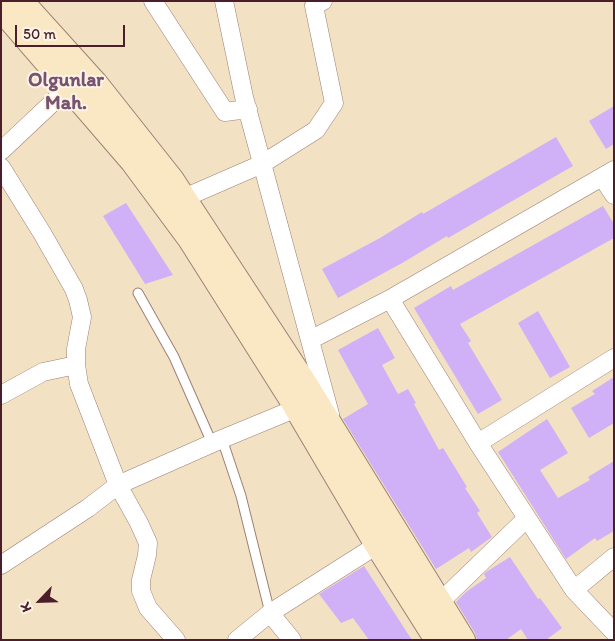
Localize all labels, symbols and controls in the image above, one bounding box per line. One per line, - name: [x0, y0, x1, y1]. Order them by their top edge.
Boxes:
- scale bar: [18, 15, 128, 47]
- text: 50 m: [23, 25, 56, 43]
- district label: Olgunlar Mah.: [28, 69, 104, 116]
- north arrow: [15, 576, 65, 626]
- text: K: [16, 600, 35, 615]

